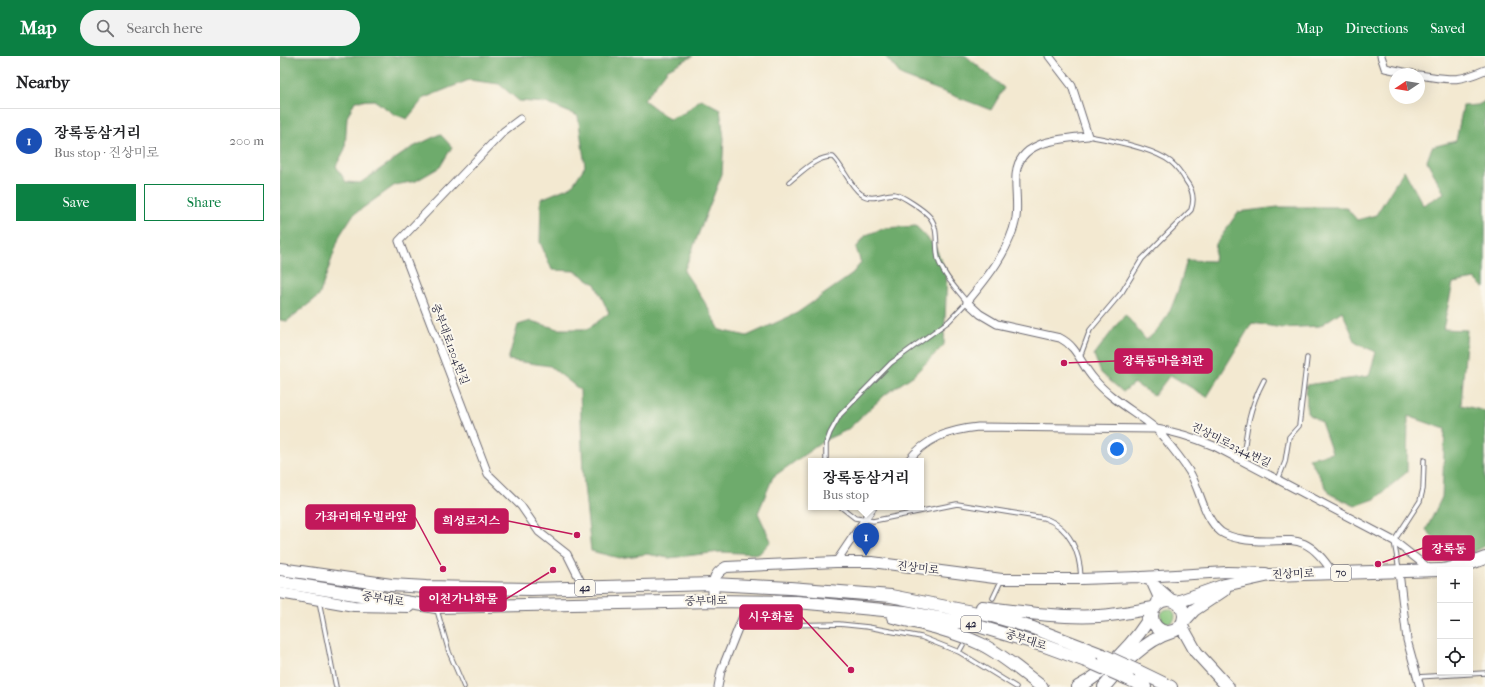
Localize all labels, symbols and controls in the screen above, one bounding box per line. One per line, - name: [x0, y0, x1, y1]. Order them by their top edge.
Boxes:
- search box: [80, 10, 360, 46]
- text: Map: [20, 17, 56, 39]
- icon: search: [94, 17, 116, 39]
- text: Search here: [126, 19, 203, 37]
- text: Map: [1296, 20, 1323, 37]
- text: Directions: [1345, 20, 1408, 37]
- text: Saved: [1430, 20, 1465, 37]
- north arrow: [1389, 68, 1425, 104]
- text: Nearby: [16, 72, 70, 92]
- text: 장록동삼거리: [54, 124, 141, 142]
- text: 1: [27, 133, 31, 148]
- text: 200 m: [229, 133, 264, 148]
- text: Bus stop · 진상미로: [54, 145, 159, 160]
- button: Save: [16, 184, 136, 221]
- button: Share: [144, 184, 264, 221]
- street label: 중부대로1204번길: [429, 302, 471, 386]
- callout: 장록동마을회관: [1115, 349, 1212, 373]
- text: 장록동마을회관: [1122, 354, 1204, 368]
- street label: 진상미로2344번길: [1189, 420, 1273, 470]
- your location: [1107, 439, 1127, 459]
- popup: [808, 458, 924, 510]
- text: 장록동삼거리: [823, 469, 909, 487]
- text: Bus stop: [823, 487, 869, 502]
- callout: 가좌리태우빌라앞: [306, 505, 415, 529]
- callout: 희성로지스: [435, 509, 508, 533]
- text: 가좌리태우빌라앞: [315, 510, 408, 524]
- text: 희성로지스: [442, 514, 500, 528]
- pin: 1: [853, 523, 879, 556]
- callout: 장록동: [1423, 536, 1474, 560]
- text: 장록동: [1432, 542, 1467, 556]
- street label: 진상미로: [896, 559, 940, 577]
- road number: 70: [1331, 565, 1351, 581]
- street label: 진상미로: [1272, 567, 1315, 581]
- map controls: [1437, 567, 1473, 675]
- button: +: [1437, 567, 1473, 603]
- road number: 42: [575, 580, 595, 596]
- callout: 이천가나화물: [420, 587, 506, 611]
- street label: 중부대로: [361, 589, 405, 609]
- text: 이천가나화물: [428, 592, 498, 606]
- street label: 중부대로: [685, 594, 728, 608]
- button: −: [1437, 603, 1473, 639]
- callout: 시우화물: [740, 605, 802, 629]
- text: 시우화물: [748, 610, 795, 624]
- road number: 42: [961, 616, 981, 632]
- street label: 중부대로: [1004, 627, 1049, 653]
- button: locate: [1437, 639, 1473, 675]

